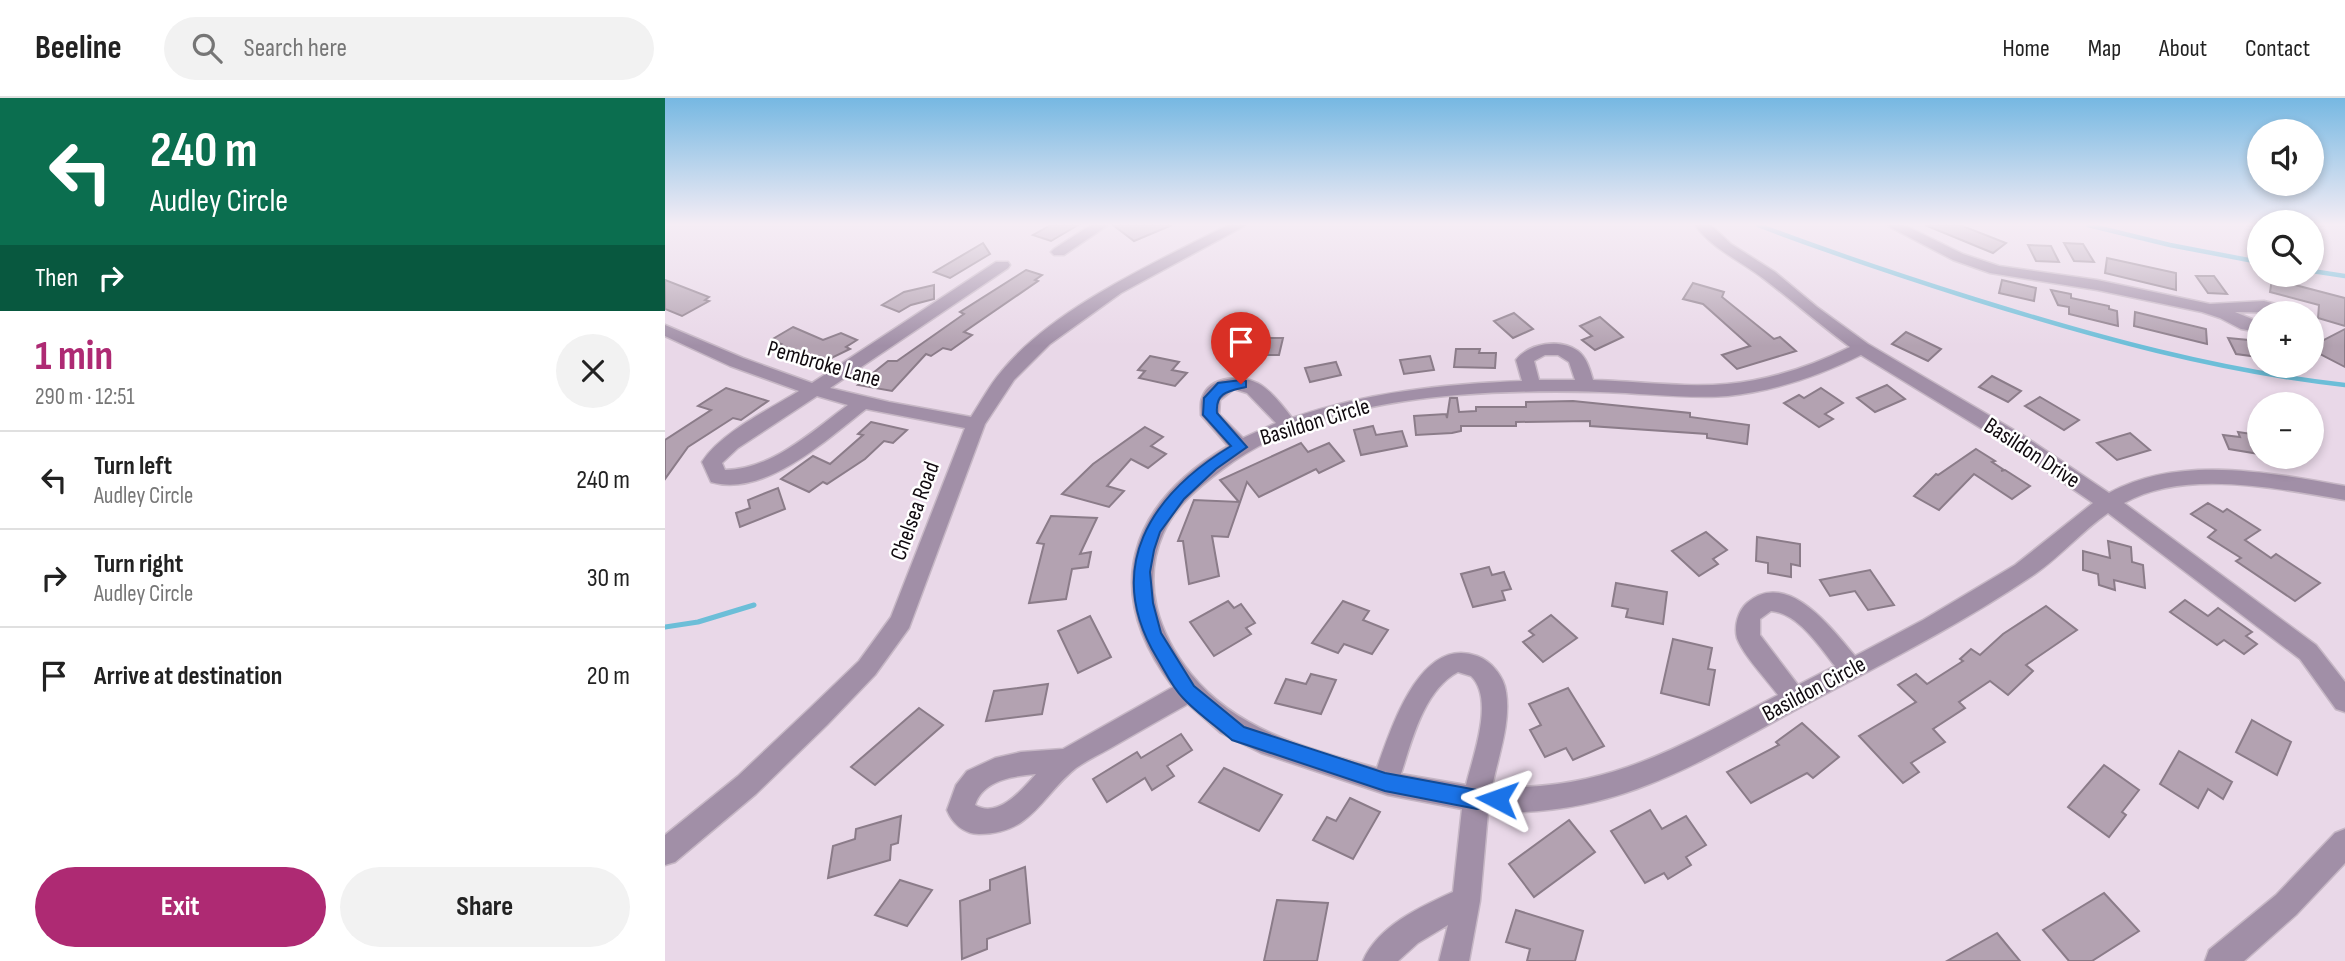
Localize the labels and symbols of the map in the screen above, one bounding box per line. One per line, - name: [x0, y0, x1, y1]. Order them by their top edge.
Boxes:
- pin: [1211, 312, 1271, 384]
- street label: Pembroke Lane: [764, 334, 884, 394]
- street label: Basildon Circle: [1257, 392, 1373, 452]
- street label: Basildon Drive: [1979, 412, 2085, 494]
- street label: Chelsea Road: [884, 458, 946, 564]
- street label: Basildon Circle: [1758, 650, 1870, 728]
- position arrow: [1460, 762, 1534, 836]

